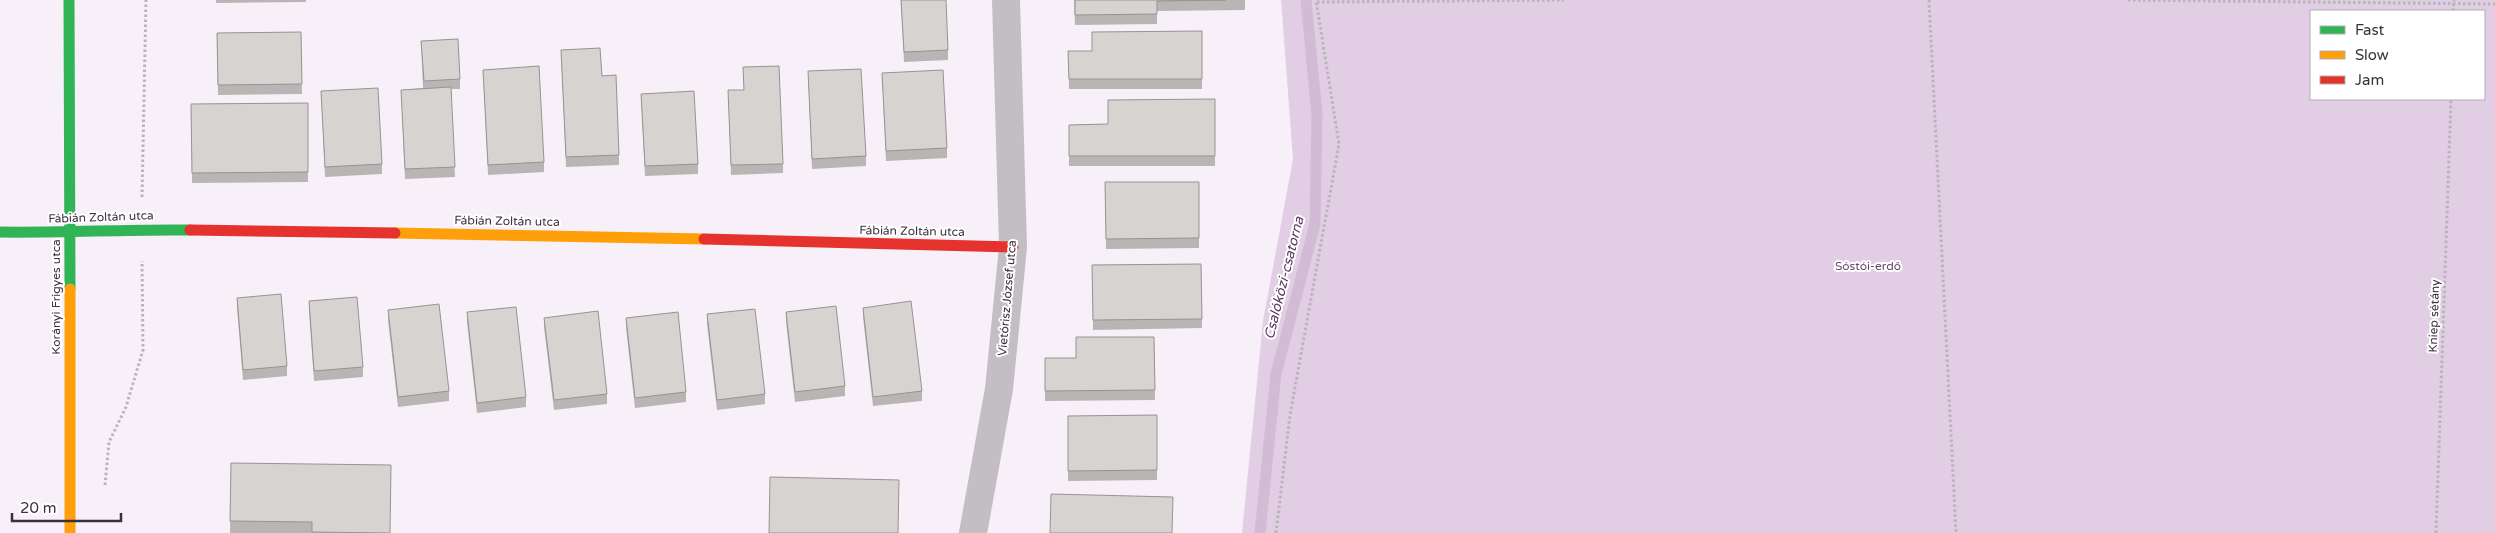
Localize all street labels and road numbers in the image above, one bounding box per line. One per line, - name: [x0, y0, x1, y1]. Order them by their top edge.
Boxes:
- street label: Fábián Zoltán utca: [48, 208, 154, 226]
- street label: Fábián Zoltán utca: [454, 213, 560, 229]
- street label: Fábián Zoltán utca: [859, 223, 965, 239]
- street label: Korányi Frigyes utca: [49, 239, 63, 355]
- street label: Vietórisz József utca: [995, 239, 1019, 357]
- street label: Kniep sétány: [2426, 279, 2442, 353]

